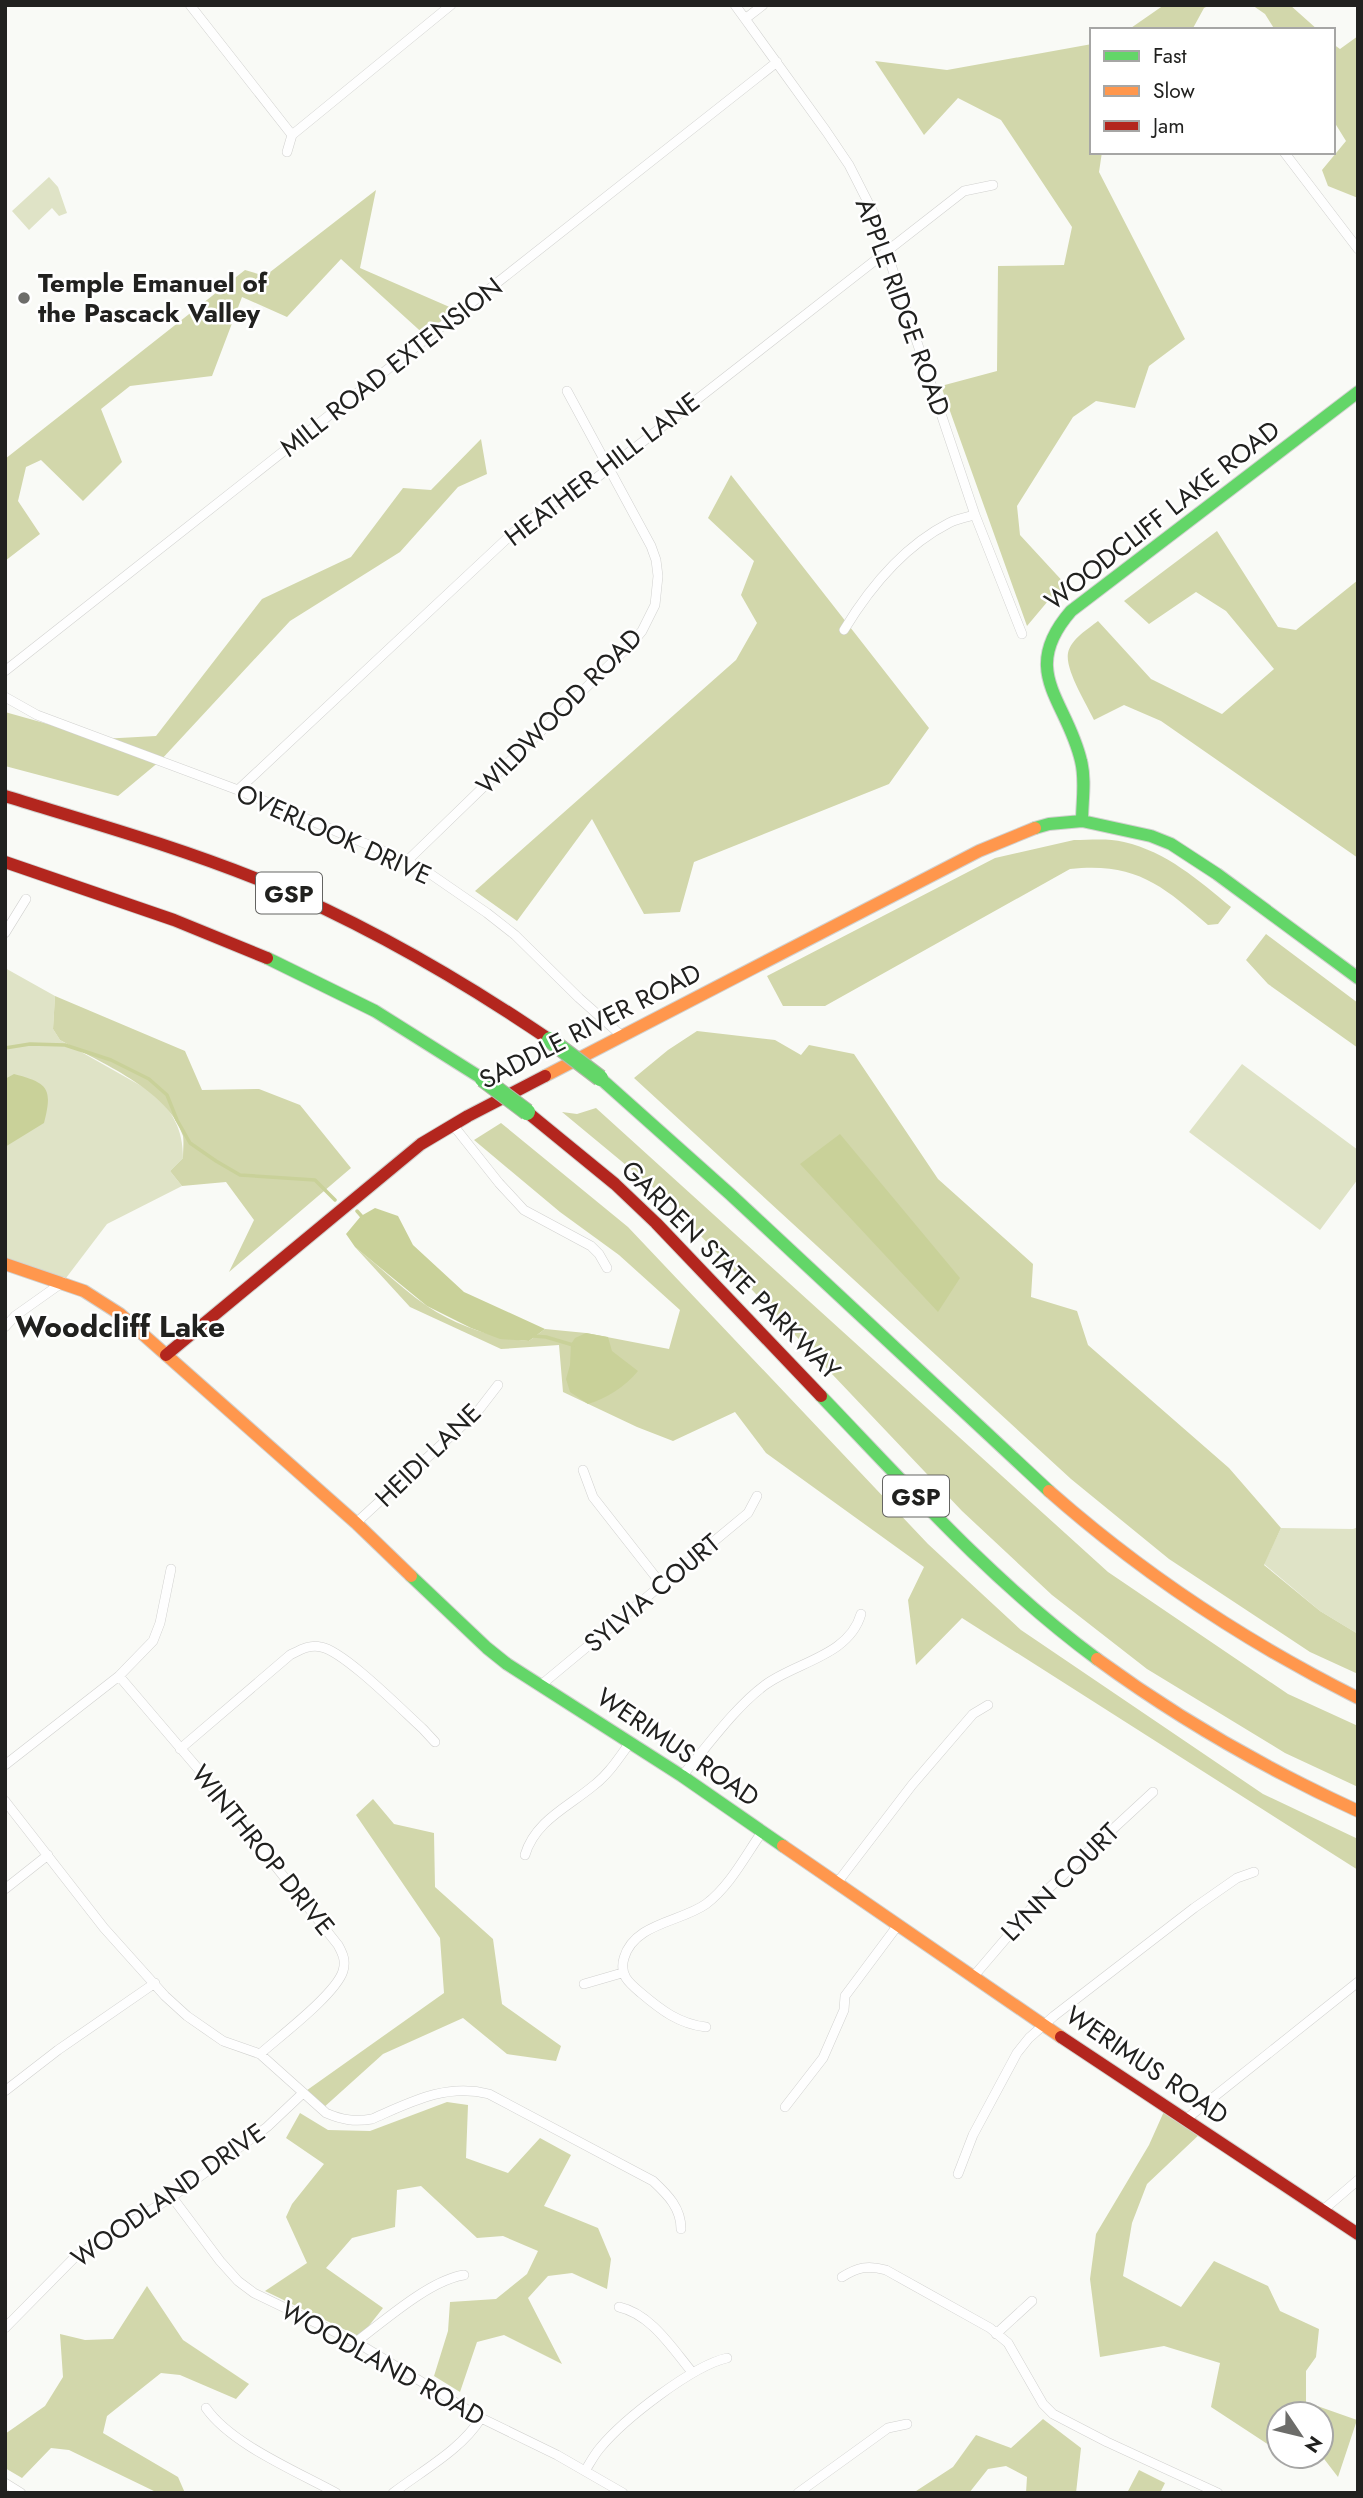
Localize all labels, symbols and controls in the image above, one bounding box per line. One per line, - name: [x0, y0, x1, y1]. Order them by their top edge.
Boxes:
- legend: [1090, 28, 1335, 154]
- text: Fast: [1153, 41, 1186, 71]
- text: Slow: [1153, 76, 1195, 106]
- text: Jam: [1150, 111, 1185, 141]
- street label: APPLE RIDGE ROAD: [846, 193, 960, 421]
- place label: Temple Emanuel of the Pascack Valley: [38, 264, 268, 332]
- street label: MILL ROAD EXTENSION: [272, 268, 510, 466]
- marker: Temple Emanuel of the Pascack Valley: [16, 290, 32, 306]
- street label: HEATHER HILL LANE: [496, 383, 708, 555]
- street label: WOODCLIFF LAKE ROAD: [1036, 411, 1288, 619]
- street label: WILDWOOD ROAD: [467, 619, 651, 803]
- street label: OVERLOOK DRIVE: [230, 774, 438, 894]
- road number: GSP: [256, 872, 322, 914]
- street label: SADDLE RIVER ROAD: [472, 954, 708, 1098]
- street label: GARDEN STATE PARKWAY: [613, 1152, 850, 1389]
- district label: Woodcliff Lake: [15, 1305, 225, 1348]
- street label: HEIDI LANE: [366, 1394, 490, 1516]
- road number: GSP: [883, 1476, 949, 1516]
- street label: SYLVIA COURT: [576, 1525, 728, 1661]
- street label: WERIMUS ROAD: [589, 1678, 767, 1816]
- street label: WINTHROP DRIVE: [182, 1756, 344, 1944]
- street label: LYNN COURT: [992, 1814, 1128, 1950]
- street label: WERIMUS ROAD: [1058, 1996, 1236, 2134]
- street label: WOODLAND DRIVE: [63, 2114, 273, 2276]
- street label: WOODLAND ROAD: [274, 2291, 492, 2435]
- north arrow: [1265, 2400, 1335, 2470]
- text: N: [1298, 2431, 1329, 2458]

